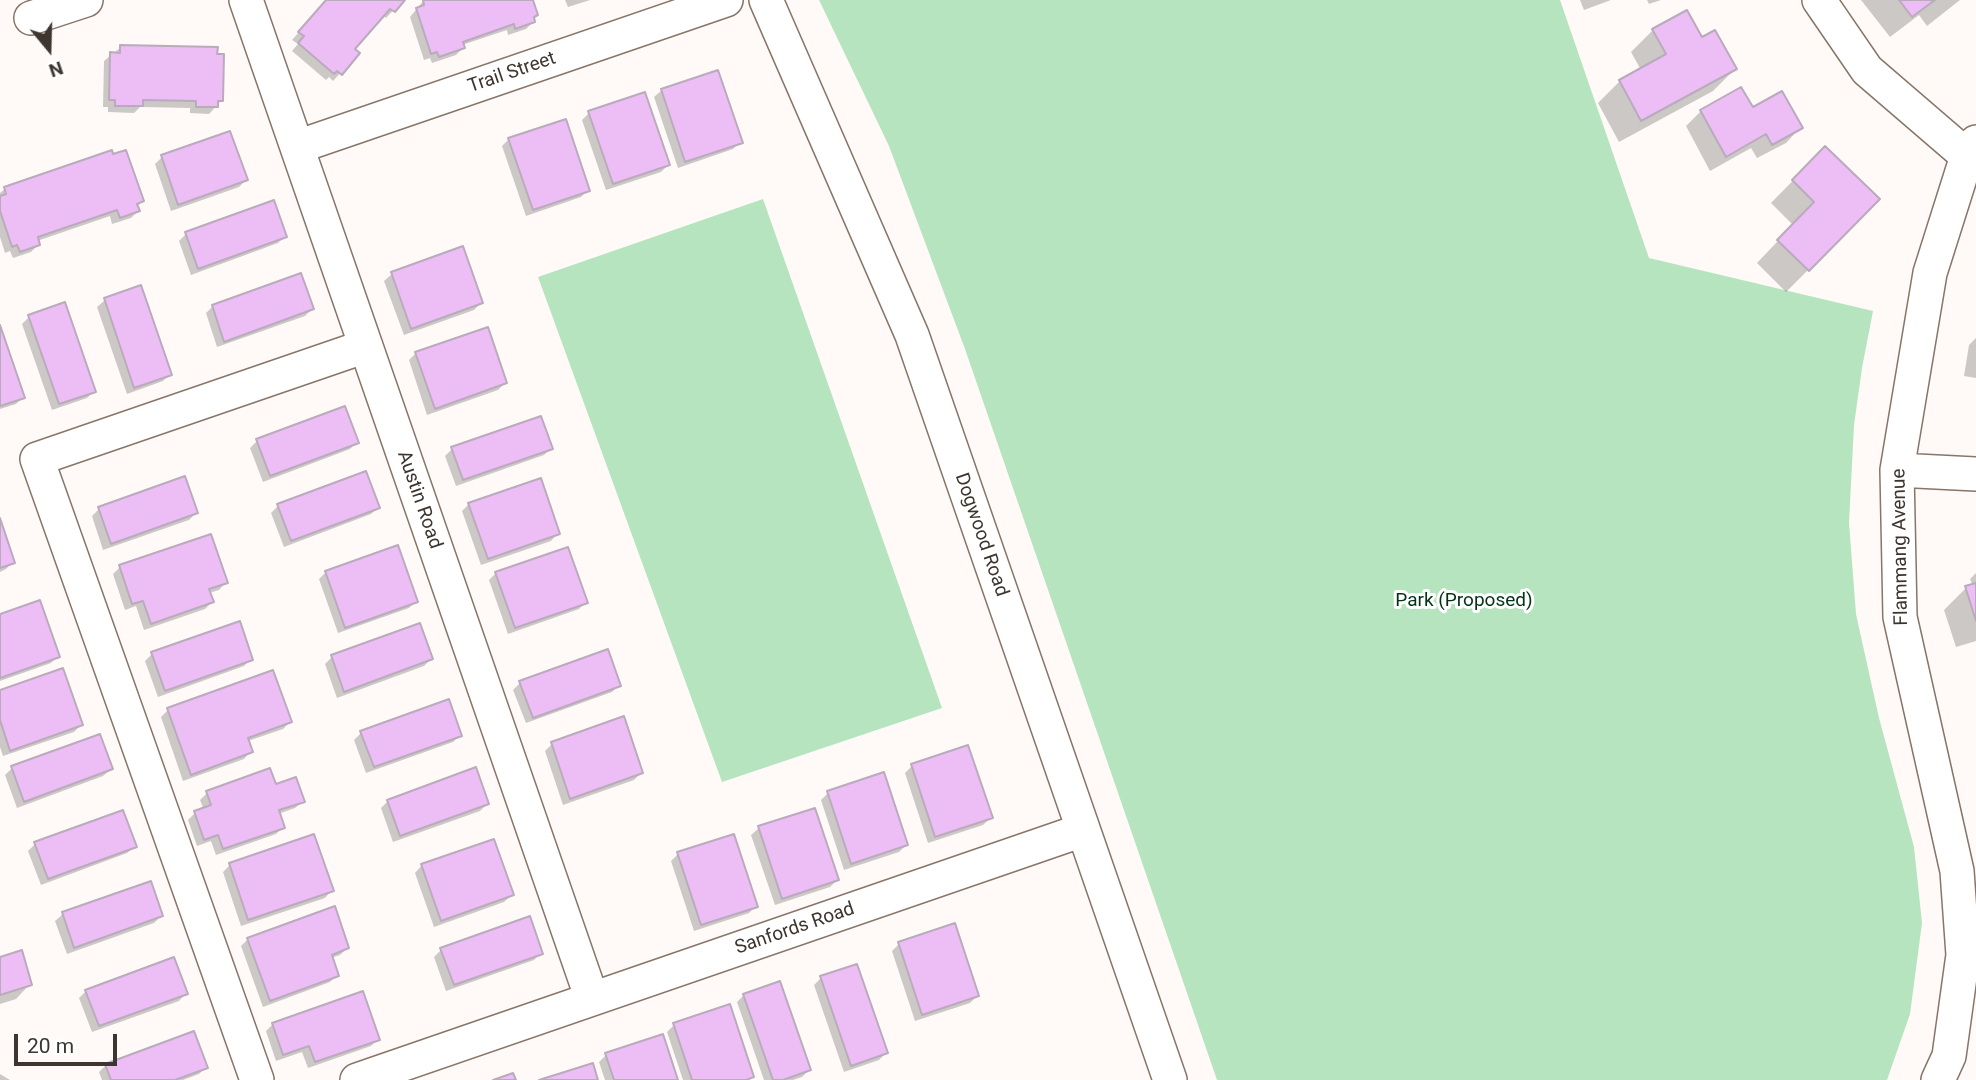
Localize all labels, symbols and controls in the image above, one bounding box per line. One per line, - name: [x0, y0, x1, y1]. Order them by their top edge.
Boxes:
- north arrow: [14, 14, 84, 84]
- street label: Trail Street: [465, 47, 559, 99]
- text: N: [46, 56, 66, 82]
- street label: Austin Road: [392, 448, 446, 552]
- street label: Flammang Avenue: [1888, 468, 1914, 626]
- street label: Dogwood Road: [949, 470, 1013, 600]
- park label: Park (Proposed): [1395, 590, 1533, 612]
- street label: Sanfords Road: [732, 898, 858, 960]
- scale bar: [18, 1020, 121, 1064]
- text: 20 m: [27, 1034, 74, 1058]

